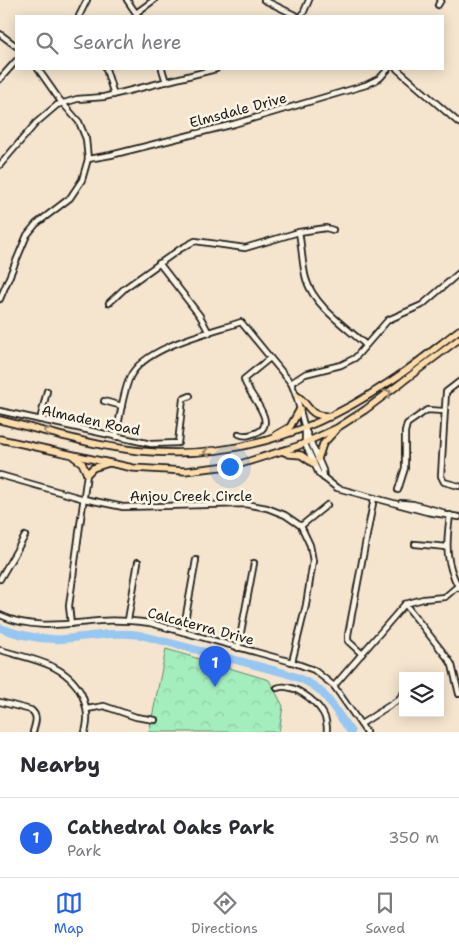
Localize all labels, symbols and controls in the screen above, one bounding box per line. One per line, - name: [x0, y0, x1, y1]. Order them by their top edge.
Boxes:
- search box: [15, 15, 444, 70]
- icon: search: [33, 29, 61, 57]
- text: Search here: [73, 30, 182, 55]
- street label: Elmsdale Drive: [187, 88, 289, 132]
- one-way arrow: [382, 390, 391, 398]
- street label: Almaden Road: [40, 401, 142, 439]
- one-way arrow: [42, 426, 51, 437]
- one-way arrow: [203, 446, 211, 457]
- your location: [217, 454, 243, 480]
- street label: Anjou Creek Circle: [130, 487, 252, 505]
- street label: Calcaterra Drive: [146, 603, 256, 649]
- pin: 1: [199, 646, 231, 687]
- map controls: [399, 672, 444, 717]
- button: layers: [399, 672, 444, 717]
- text: Nearby: [20, 751, 100, 779]
- text: Cathedral Oaks Park: [67, 815, 275, 840]
- text: 1: [32, 827, 40, 848]
- text: 350 m: [388, 827, 439, 848]
- text: Park: [67, 840, 101, 861]
- tab: Map: [54, 889, 84, 937]
- tab: Directions: [191, 889, 258, 937]
- tab: Saved: [366, 889, 405, 937]

